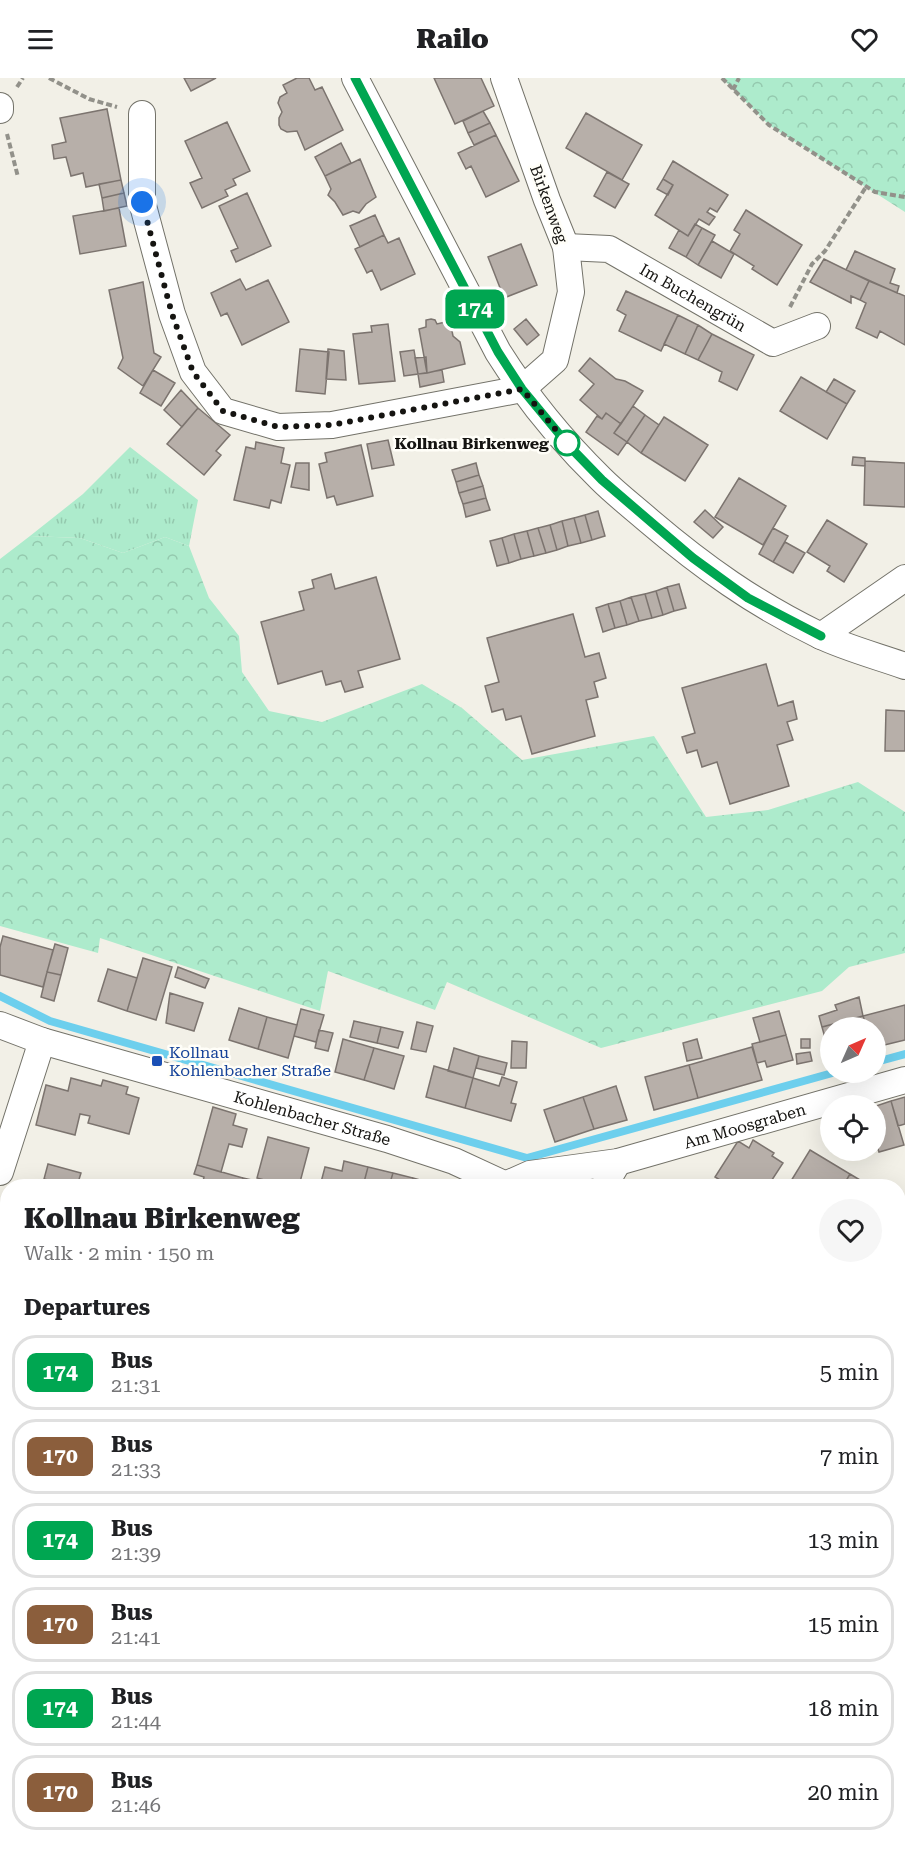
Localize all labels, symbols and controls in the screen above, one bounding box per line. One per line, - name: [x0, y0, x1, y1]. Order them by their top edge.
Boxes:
- icon: menu: [24, 23, 57, 56]
- text: Railo: [416, 23, 489, 55]
- icon: heart: [848, 23, 881, 56]
- street label: Birkenweg: [526, 162, 572, 246]
- your location: [127, 187, 157, 217]
- street label: Im Buchengrün: [637, 259, 750, 335]
- line badge: 174: [440, 290, 510, 328]
- text: 174: [457, 297, 493, 321]
- marker: Kollnau Birkenweg: [554, 430, 580, 456]
- place label: Kollnau Birkenweg: [394, 434, 549, 453]
- north arrow: [820, 1017, 886, 1083]
- map controls: [820, 1017, 886, 1161]
- place label: Kollnau Kohlenbacher Straße: [169, 1043, 331, 1080]
- marker: Kollnau Kohlenbacher Straße: [150, 1054, 164, 1068]
- street label: Kohlenbacher Straße: [232, 1086, 393, 1149]
- button: locate: [820, 1095, 886, 1161]
- street label: Am Moosgraben: [682, 1099, 808, 1152]
- button: heart: [819, 1199, 882, 1262]
- text: Kollnau Birkenweg: [24, 1202, 300, 1235]
- text: Walk · 2 min · 150 m: [24, 1241, 214, 1265]
- text: Departures: [24, 1295, 150, 1320]
- text: Bus: [111, 1348, 153, 1373]
- text: 174: [42, 1360, 78, 1384]
- text: 5 min: [820, 1360, 879, 1385]
- text: 21:31: [111, 1373, 161, 1397]
- text: Bus: [111, 1432, 153, 1457]
- text: 170: [42, 1444, 78, 1468]
- text: 7 min: [820, 1444, 879, 1469]
- text: 21:33: [111, 1457, 161, 1481]
- text: Bus: [111, 1516, 153, 1541]
- text: 174: [42, 1528, 78, 1552]
- text: 13 min: [808, 1528, 879, 1553]
- text: 21:39: [111, 1541, 161, 1565]
- text: Bus: [111, 1600, 153, 1625]
- text: 170: [42, 1612, 78, 1636]
- text: 15 min: [808, 1612, 879, 1637]
- text: 21:41: [111, 1625, 161, 1649]
- text: Bus: [111, 1684, 153, 1709]
- text: 174: [42, 1696, 78, 1720]
- text: 18 min: [808, 1696, 879, 1721]
- text: 21:44: [111, 1709, 161, 1733]
- text: Bus: [111, 1768, 153, 1793]
- text: 170: [42, 1780, 78, 1804]
- text: 20 min: [808, 1780, 879, 1805]
- text: 21:46: [111, 1793, 161, 1817]

